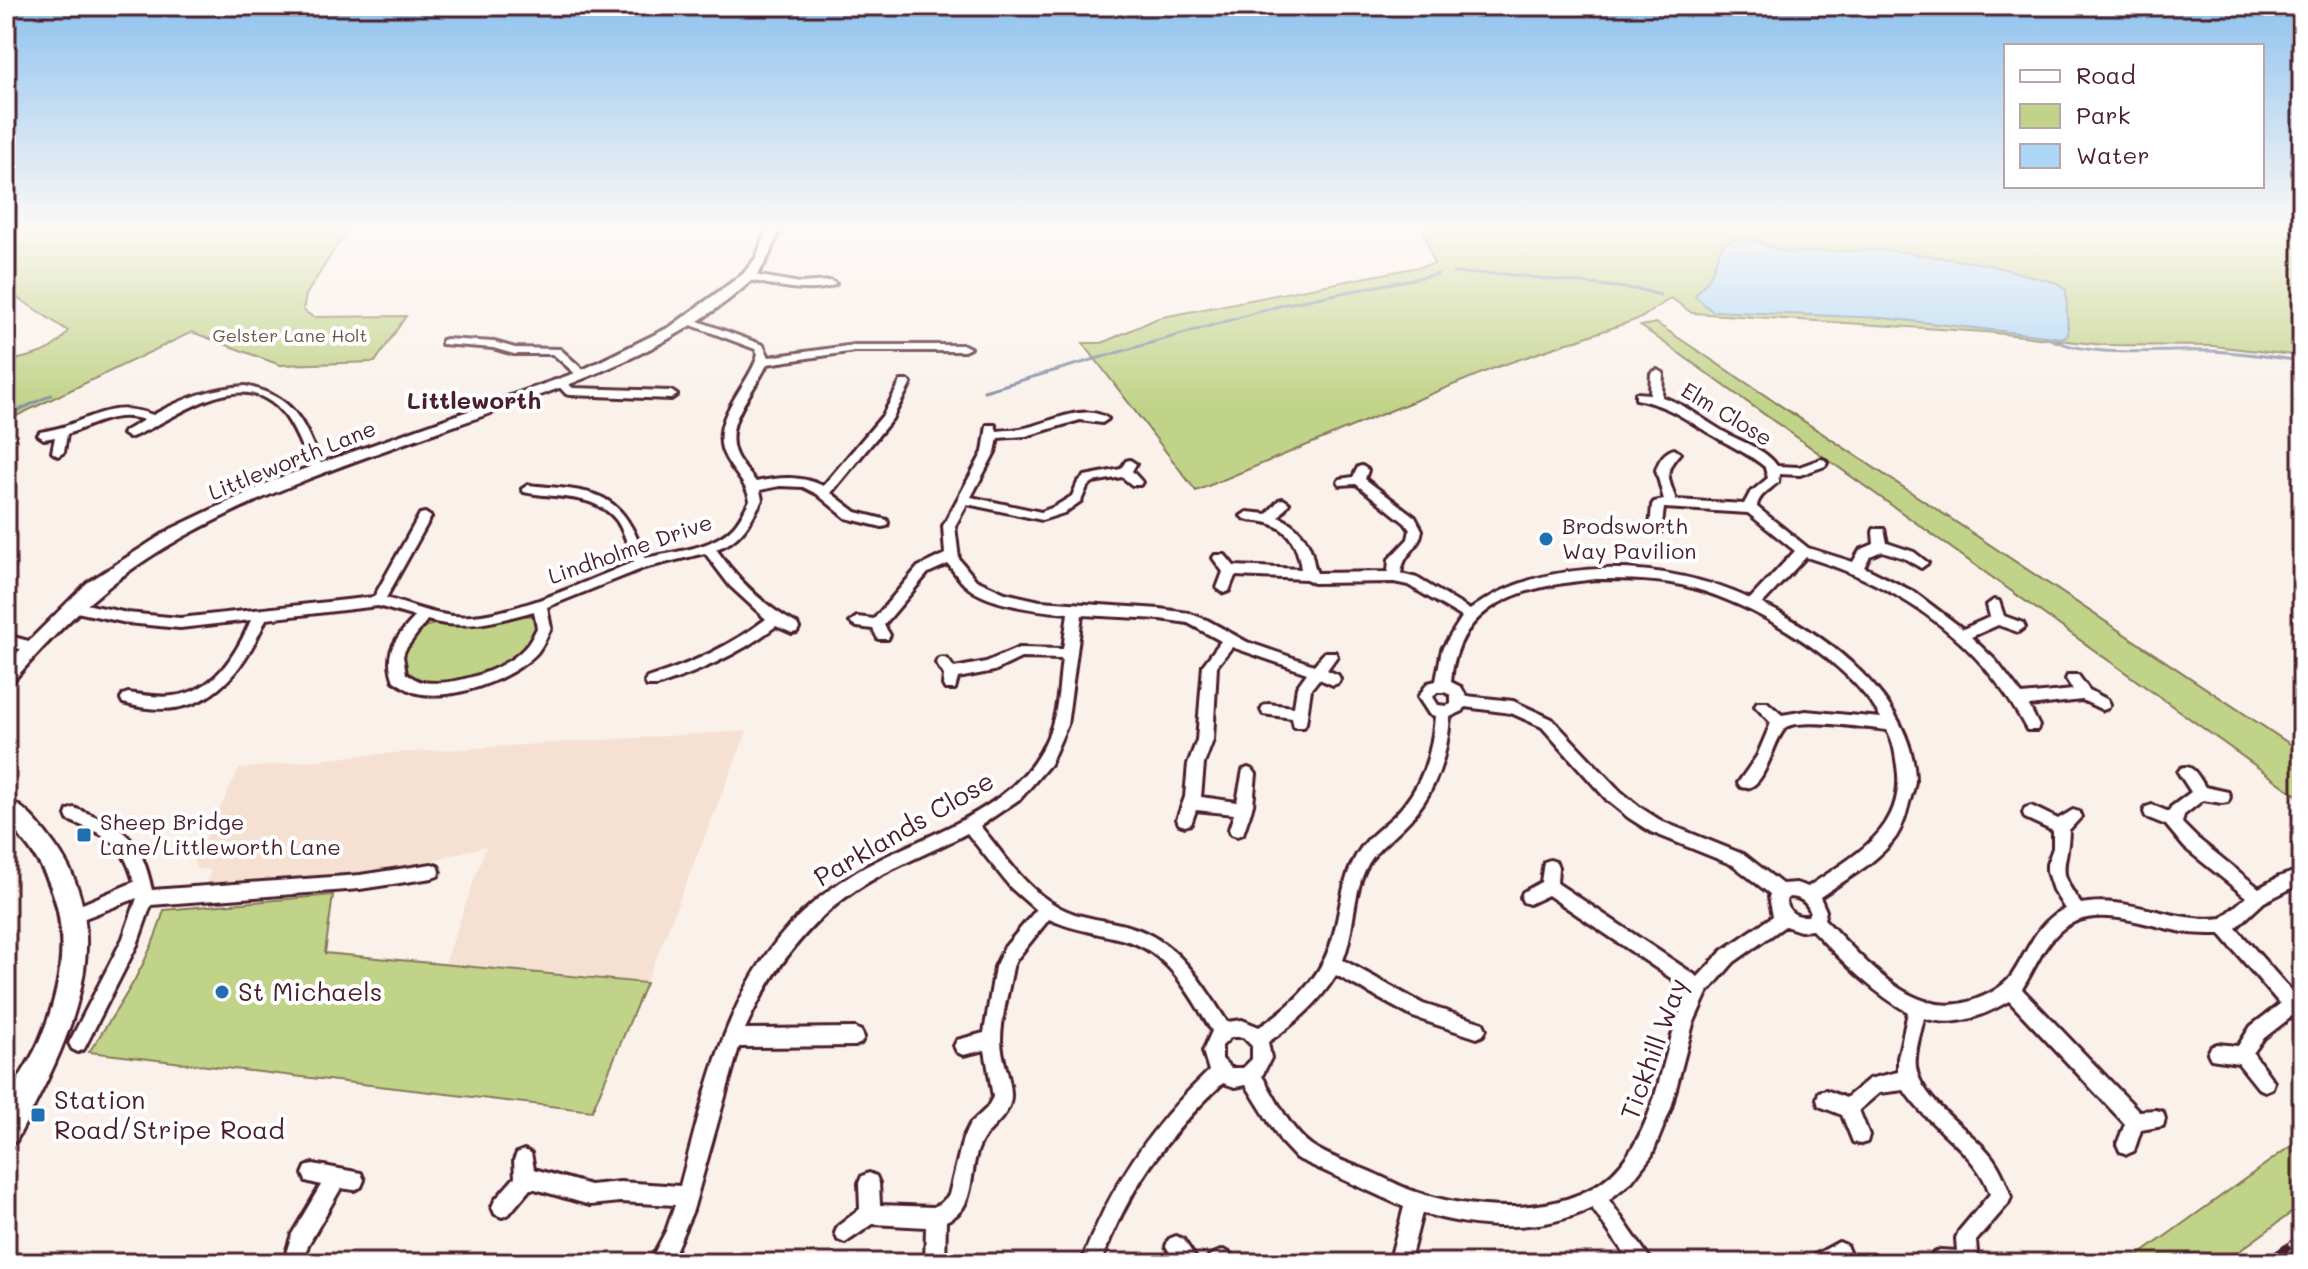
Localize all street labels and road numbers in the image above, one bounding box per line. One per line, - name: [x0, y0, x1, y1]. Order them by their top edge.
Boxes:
- street label: Elm Close: [1676, 375, 1778, 452]
- street label: Littleworth Lane: [204, 413, 380, 506]
- street label: Lindholme Drive: [544, 507, 716, 590]
- street label: Parklands Close: [807, 763, 1000, 894]
- street label: Tickhill Way: [1612, 973, 1694, 1124]

